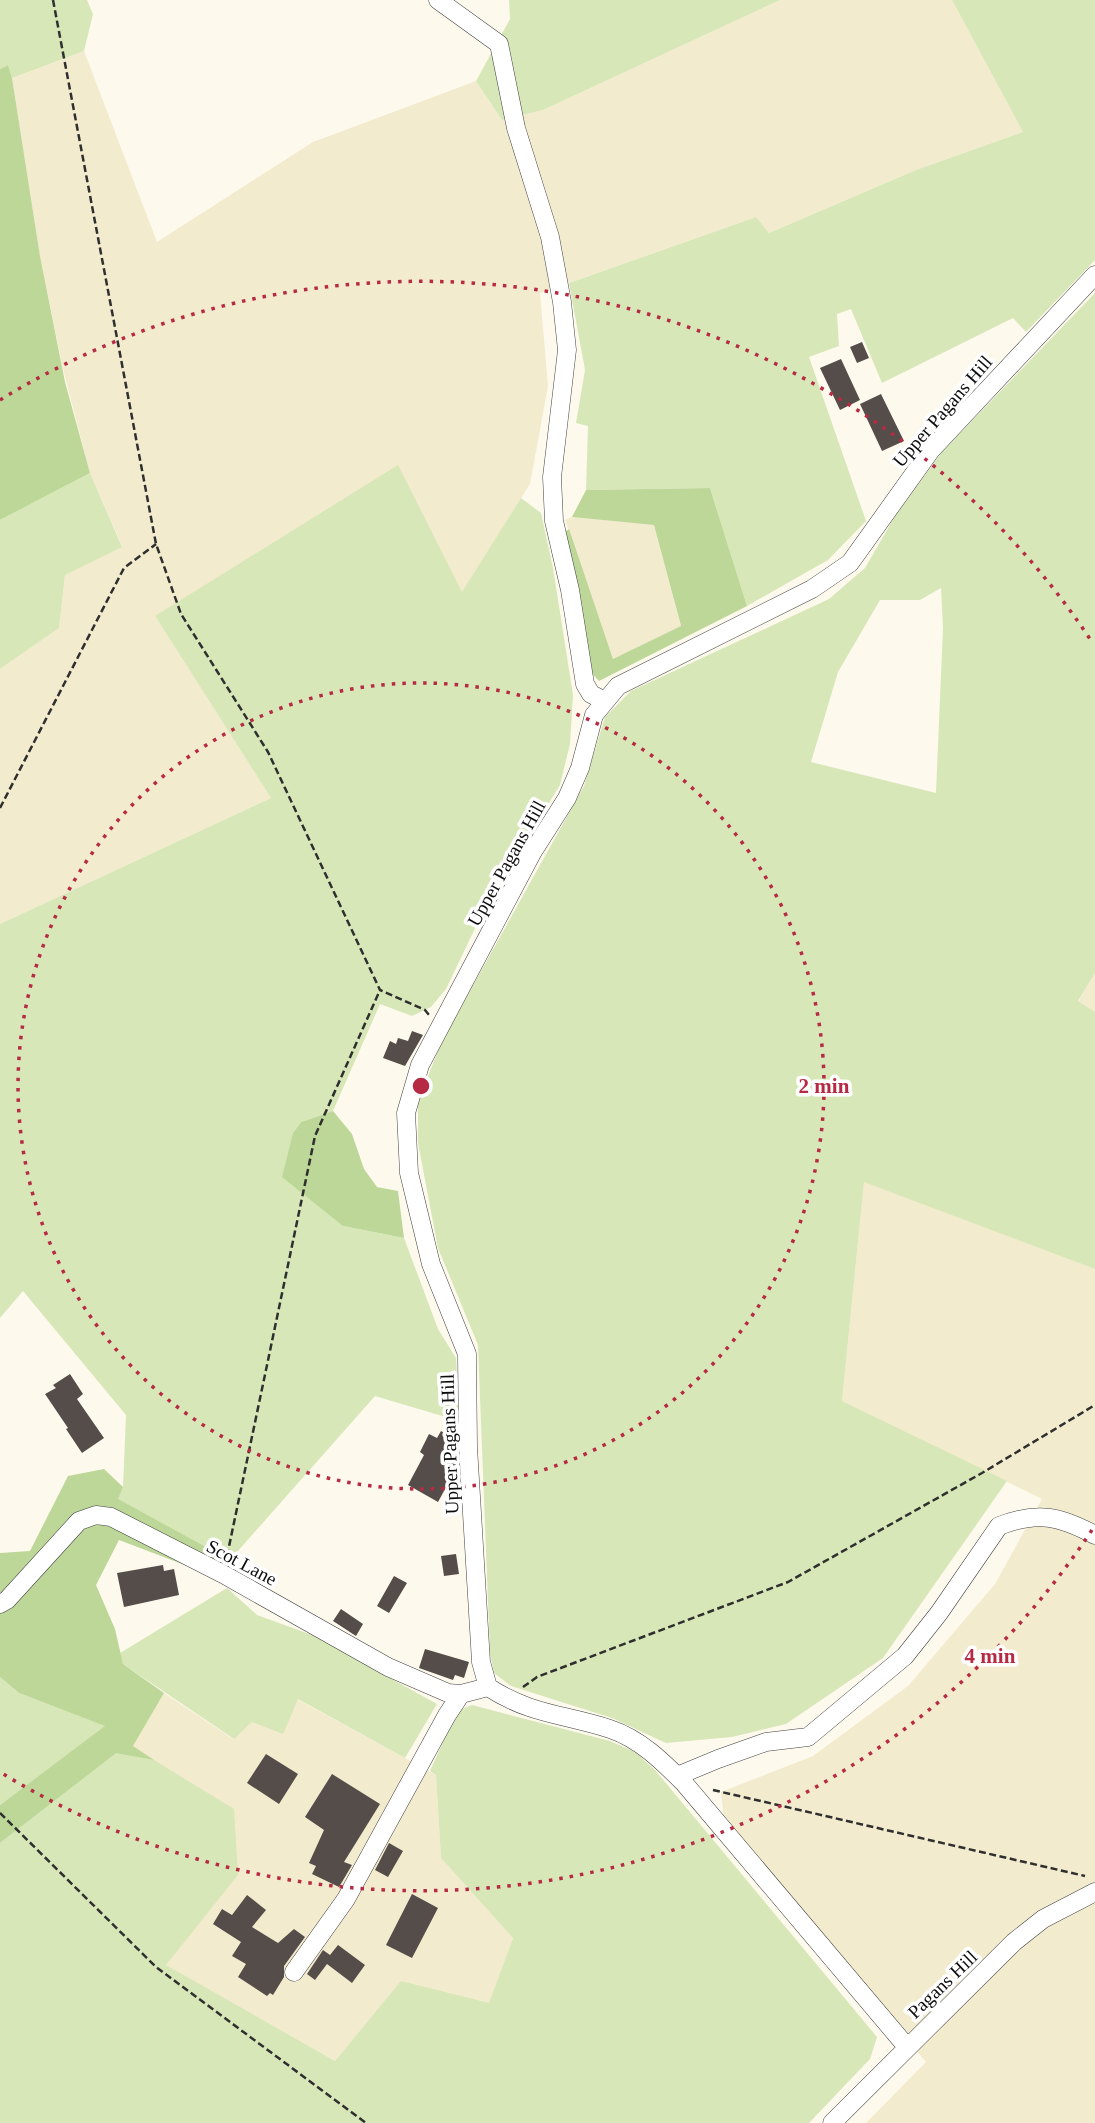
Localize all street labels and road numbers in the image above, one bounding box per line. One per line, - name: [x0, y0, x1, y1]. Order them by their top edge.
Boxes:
- street label: Upper Pagans Hill: [888, 351, 996, 471]
- street label: Upper Pagans Hill: [463, 797, 550, 930]
- street label: Upper Pagans Hill: [437, 1373, 462, 1514]
- street label: Scot Lane: [203, 1535, 280, 1590]
- street label: Pagans Hill: [903, 1946, 981, 2023]

